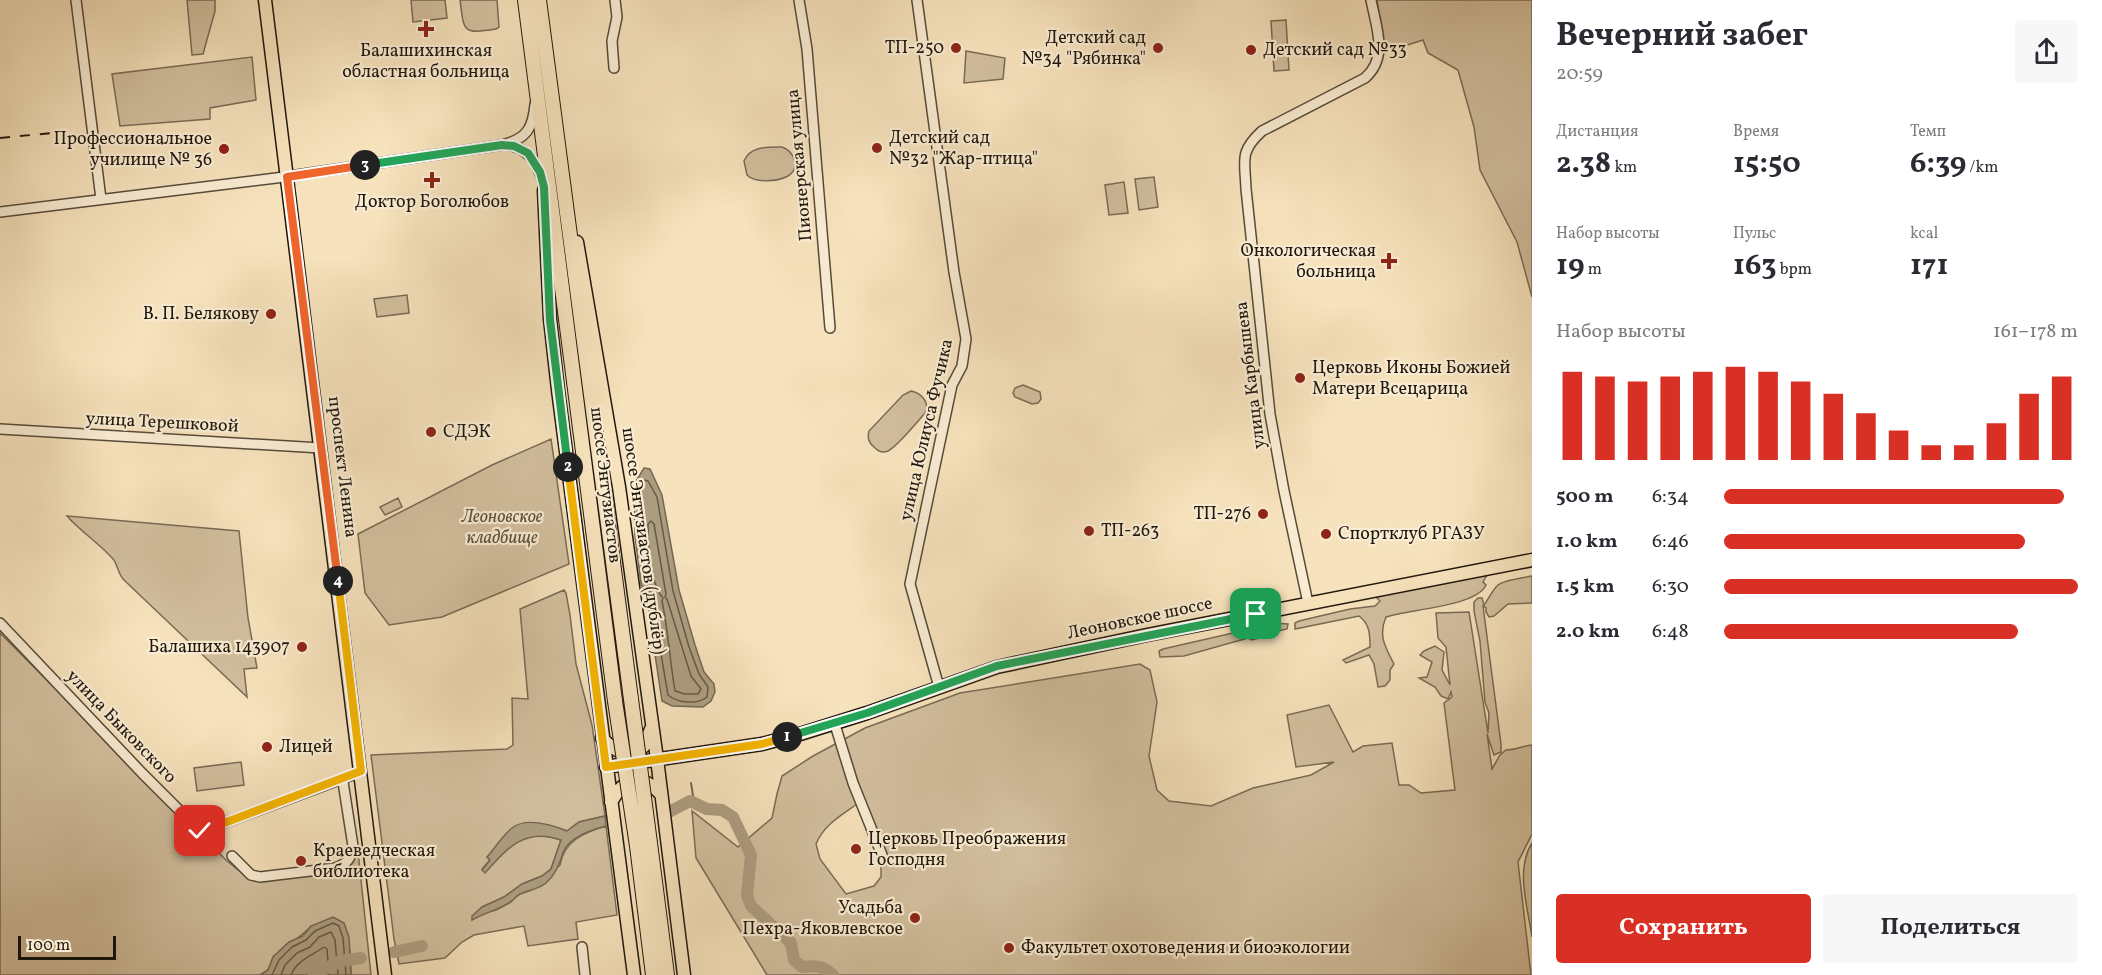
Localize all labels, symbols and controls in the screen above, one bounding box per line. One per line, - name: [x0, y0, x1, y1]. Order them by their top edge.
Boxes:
- text: Вечерний забег: [1556, 14, 1808, 60]
- marker: Балашихинская областная больница: [417, 20, 435, 38]
- button: share: [2015, 20, 2078, 83]
- place label: Детский сад №34 "Рябинка": [1021, 26, 1146, 72]
- place label: ТП-250: [885, 36, 944, 61]
- place label: Детский сад №33: [1263, 38, 1407, 63]
- place label: Балашихинская областная больница: [342, 39, 510, 85]
- marker: ТП-250: [949, 41, 963, 55]
- marker: Детский сад №34 "Рябинка": [1151, 41, 1165, 55]
- marker: Детский сад №33: [1244, 43, 1258, 57]
- text: 20:59: [1556, 60, 1603, 88]
- street label: Пионерская улица: [781, 88, 819, 242]
- text: Дистанция: [1556, 121, 1638, 143]
- text: Время: [1733, 121, 1779, 143]
- text: Темп: [1910, 121, 1946, 143]
- place label: Детский сад №32 "Жар-птица": [889, 126, 1038, 172]
- place label: Профессиональное училище № 36: [53, 127, 212, 173]
- marker: Детский сад №32 "Жар-птица": [870, 141, 884, 155]
- marker: Профессиональное училище № 36: [217, 142, 231, 156]
- text: 2.38: [1556, 143, 1611, 185]
- text: 15:50: [1733, 143, 1801, 185]
- text: 6:39: [1910, 143, 1966, 185]
- pin: 3: [350, 150, 380, 180]
- text: 3: [361, 154, 369, 176]
- text: km: [1611, 157, 1637, 179]
- text: /km: [1966, 157, 1998, 179]
- marker: Доктор Боголюбов: [423, 171, 441, 189]
- place label: Доктор Боголюбов: [355, 190, 509, 215]
- text: Набор высоты: [1556, 223, 1660, 245]
- text: Пульс: [1733, 223, 1776, 245]
- text: kcal: [1910, 223, 1938, 245]
- place label: Онкологическая больница: [1241, 239, 1376, 285]
- text: 19: [1556, 245, 1585, 287]
- text: 163: [1733, 245, 1777, 287]
- text: 171: [1910, 245, 1948, 287]
- marker: Онкологическая больница: [1380, 252, 1398, 270]
- text: m: [1585, 259, 1602, 281]
- text: bpm: [1777, 259, 1812, 281]
- street label: улица Карбышева: [1230, 300, 1272, 450]
- place label: В. П. Белякову: [143, 302, 259, 327]
- marker: В. П. Белякову: [264, 307, 278, 321]
- text: Набор высоты: [1556, 318, 1686, 346]
- text: 161–178 m: [1993, 318, 2078, 346]
- street label: улица Юлиуса Фучика: [894, 336, 960, 524]
- place label: Церковь Иконы Божией Матери Всецарица: [1312, 356, 1511, 402]
- marker: Церковь Иконы Божией Матери Всецарица: [1293, 371, 1307, 385]
- street label: проспект Ленина: [321, 395, 363, 539]
- street label: шоссе Энтузиастов: [583, 406, 627, 564]
- street label: улица Терешковой: [85, 407, 239, 439]
- place label: СДЭК: [443, 420, 491, 445]
- marker: СДЭК: [424, 425, 438, 439]
- street label: шоссе Энтузиастов (дублёр): [615, 426, 671, 656]
- pin: 2: [553, 452, 583, 482]
- text: 2: [564, 456, 572, 478]
- text: 500 m: [1556, 483, 1614, 511]
- text: 6:34: [1652, 483, 1689, 511]
- place label: ТП-276: [1194, 502, 1251, 527]
- park label: Леоновское кладбище: [461, 505, 543, 551]
- marker: ТП-276: [1256, 507, 1270, 521]
- place label: ТП-263: [1101, 519, 1159, 544]
- place label: Спортклуб РГАЗУ: [1338, 522, 1485, 547]
- marker: ТП-263: [1082, 524, 1096, 538]
- marker: Спортклуб РГАЗУ: [1319, 527, 1333, 541]
- text: 1.0 km: [1556, 528, 1618, 556]
- text: 6:46: [1652, 528, 1689, 556]
- pin: 4: [323, 566, 353, 596]
- text: 4: [333, 570, 343, 592]
- text: 1.5 km: [1556, 573, 1615, 601]
- text: 6:30: [1652, 573, 1689, 601]
- pin: [1230, 588, 1281, 639]
- street label: Леоновское шоссе: [1065, 591, 1215, 647]
- icon: arrive: [1239, 597, 1272, 630]
- text: 2.0 km: [1556, 618, 1620, 646]
- text: 6:48: [1652, 618, 1689, 646]
- place label: Балашиха 143907: [148, 635, 290, 660]
- marker: Балашиха 143907: [295, 640, 309, 654]
- street label: улица Быковского: [60, 664, 182, 790]
- pin: 1: [772, 722, 802, 752]
- text: 1: [784, 726, 790, 748]
- place label: Лицей: [279, 735, 333, 760]
- marker: Лицей: [260, 740, 274, 754]
- pin: [174, 805, 225, 856]
- icon: check: [183, 814, 216, 847]
- place label: Церковь Преображения Господня: [868, 827, 1066, 873]
- place label: Краеведческая библиотека: [313, 839, 435, 885]
- marker: Церковь Преображения Господня: [849, 842, 863, 856]
- marker: Краеведческая библиотека: [294, 854, 308, 868]
- button: Сохранить: [1556, 894, 1811, 963]
- button: Поделиться: [1823, 894, 2078, 963]
- place label: Усадьба Пехра-Яковлевское: [742, 896, 903, 942]
- marker: Усадьба Пехра-Яковлевское: [908, 911, 922, 925]
- scale bar: [18, 933, 116, 960]
- text: 100 m: [27, 935, 70, 957]
- place label: Факультет охотоведения и биоэкологии: [1021, 936, 1350, 961]
- marker: Факультет охотоведения и биоэкологии: [1002, 941, 1016, 955]

